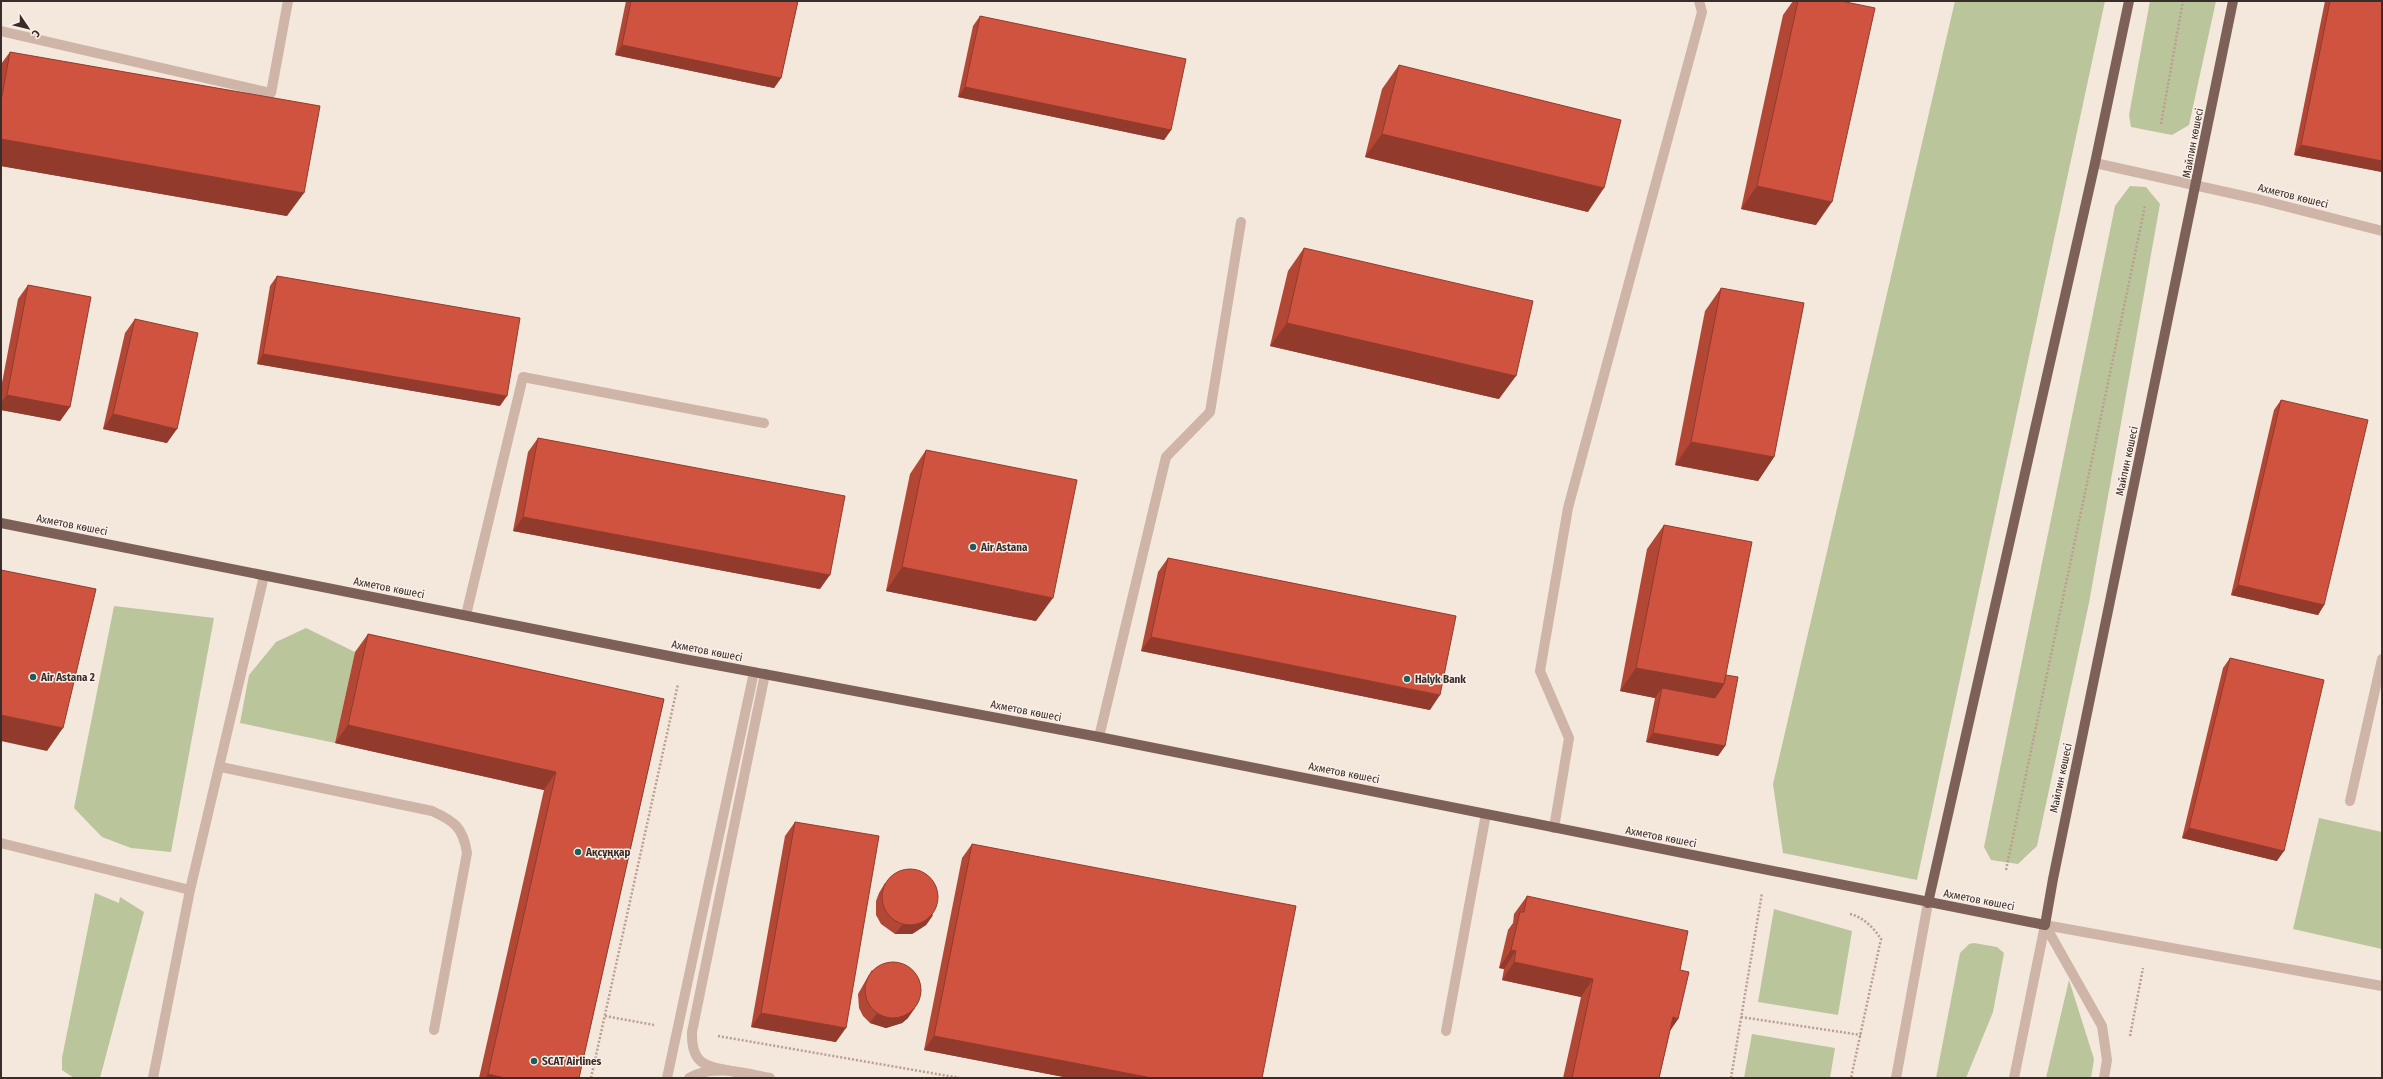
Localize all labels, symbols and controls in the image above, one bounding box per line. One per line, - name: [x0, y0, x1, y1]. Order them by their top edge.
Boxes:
- north arrow: [8, 8, 48, 48]
- text: С: [29, 27, 43, 40]
- street label: Майлин көшесі: [2180, 107, 2206, 179]
- street label: Ахметов көшесі: [2256, 181, 2330, 211]
- street label: Майлин көшесі: [2113, 425, 2141, 497]
- street label: Ахметов көшесі: [35, 512, 109, 538]
- place label: Air Astana: [980, 541, 1028, 554]
- marker: Air Astana: [968, 542, 978, 552]
- street label: Ахметов көшесі: [352, 575, 426, 601]
- street label: Ахметов көшесі: [670, 638, 744, 664]
- place label: Air Astana 2: [40, 671, 95, 684]
- marker: Air Astana 2: [28, 672, 38, 682]
- place label: Halyk Bank: [1415, 673, 1466, 686]
- marker: Halyk Bank: [1402, 674, 1412, 684]
- street label: Ахметов көшесі: [989, 698, 1063, 724]
- street label: Майлин көшесі: [2047, 742, 2075, 814]
- street label: Ахметов көшесі: [1307, 760, 1381, 786]
- street label: Ахметов көшесі: [1624, 824, 1698, 850]
- place label: Ақсұңқар: [585, 846, 630, 859]
- marker: Ақсұңқар: [573, 847, 583, 857]
- street label: Ахметов көшесі: [1942, 887, 2016, 913]
- place label: SCAT Airlines: [542, 1055, 602, 1068]
- marker: SCAT Airlines: [529, 1056, 539, 1066]

